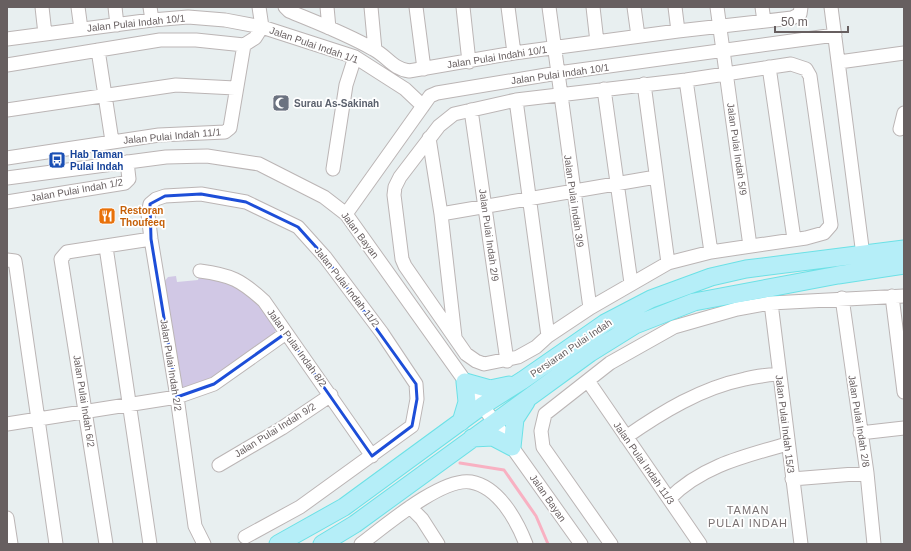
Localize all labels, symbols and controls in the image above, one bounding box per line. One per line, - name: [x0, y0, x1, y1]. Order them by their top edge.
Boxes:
- scale bar: [775, 8, 848, 34]
- street label: Jalan Pulai Indah 10/1: [86, 12, 186, 34]
- text: 50 m: [781, 15, 808, 29]
- street label: Jalan Pulai Indah 1/1: [268, 25, 360, 66]
- street label: Jalan Pulai Indahi 10/1: [446, 44, 548, 70]
- street label: Jalan Pulai Indah 10/1: [510, 62, 610, 86]
- mosque icon: Surau As-Sakinah: [271, 93, 291, 113]
- place label: Surau As-Sakinah: [294, 98, 379, 109]
- street label: Jalan Pulai Indah 5/9: [725, 102, 749, 196]
- street label: Jalan Pulai Indah 11/1: [123, 126, 222, 146]
- place label: Hab Taman Pulai Indah: [70, 149, 123, 172]
- bus stop icon: Hab Taman Pulai Indah: [47, 150, 67, 170]
- street label: Jalan Pulai Indah 3/9: [562, 154, 586, 248]
- street label: Jalan Pulai Indah 1/2: [30, 176, 124, 204]
- street label: Jalan Pulai Indah 2/9: [477, 188, 501, 282]
- place label: Restoran Thoufeeq: [120, 205, 165, 228]
- restaurant icon: Restoran Thoufeeq: [97, 206, 117, 226]
- street label: Jalan Bayan: [339, 210, 381, 260]
- street label: Jalan Pulai Indah 11/2: [312, 245, 382, 329]
- street label: Jalan Pulai Indah 8/2: [265, 307, 329, 389]
- street label: Persiaran Pulai Indah: [528, 317, 614, 379]
- street label: Jalan Pulai Indah 2/2: [158, 318, 184, 412]
- street label: Jalan Pulai Indah 6/2: [71, 354, 97, 448]
- street label: Jalan Pulai Indah 15/3: [774, 374, 797, 474]
- street label: Jalan Pulai Indah 2/8: [846, 374, 872, 468]
- street label: Jalan Pulai Indah 9/2: [232, 400, 318, 459]
- street label: Jalan Pulai Indah 11/3: [611, 420, 677, 507]
- street label: Jalan Bayan: [528, 472, 568, 524]
- district label: TAMAN PULAI INDAH: [708, 504, 788, 529]

